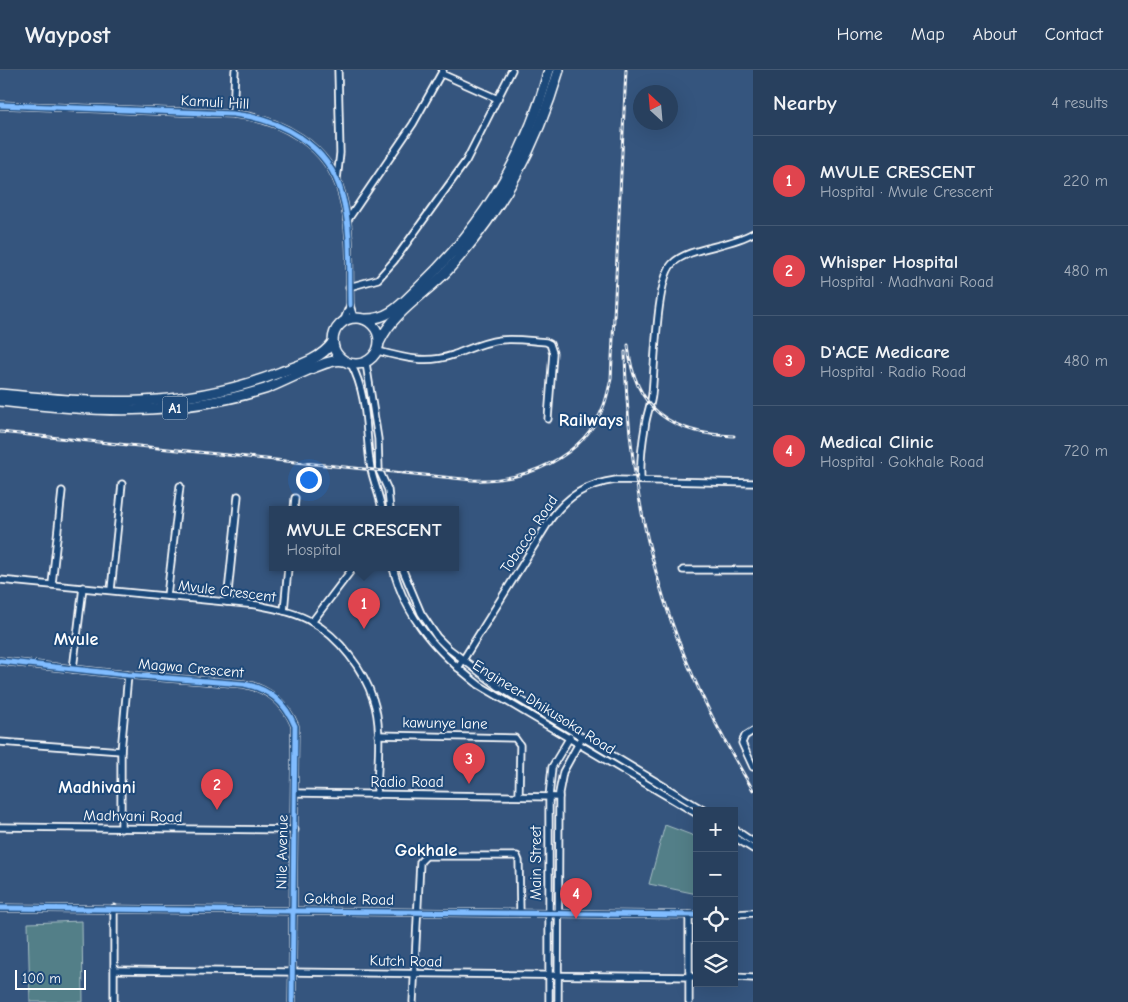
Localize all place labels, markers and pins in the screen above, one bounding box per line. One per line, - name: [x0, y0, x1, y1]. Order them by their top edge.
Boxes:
- pin: 1: [348, 588, 380, 629]
- pin: 3: [453, 743, 485, 784]
- pin: 2: [201, 769, 233, 810]
- pin: 4: [560, 878, 592, 919]

